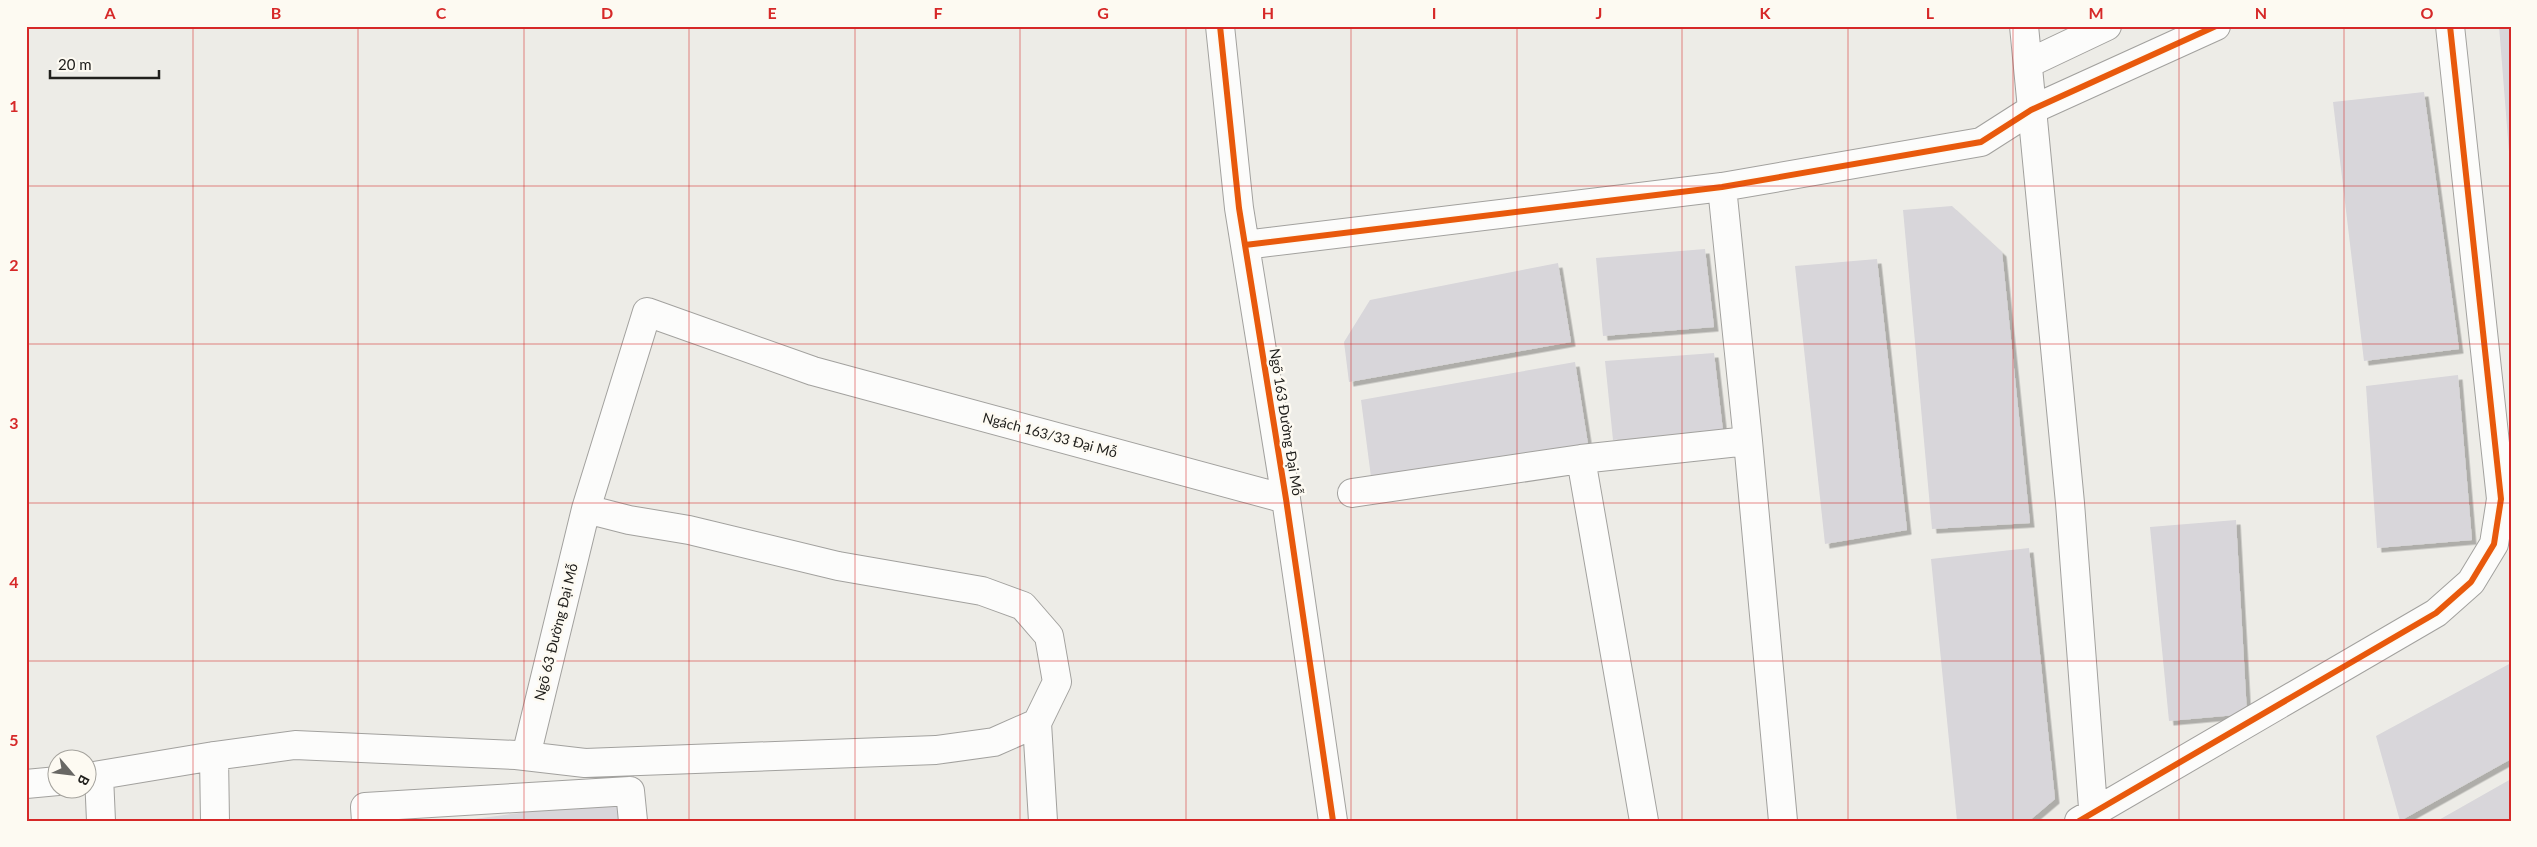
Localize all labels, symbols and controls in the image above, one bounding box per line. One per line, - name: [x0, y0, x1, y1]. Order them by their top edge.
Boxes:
- text: A: [103, 3, 116, 22]
- text: B: [271, 3, 281, 22]
- text: C: [436, 3, 447, 22]
- text: D: [601, 3, 613, 22]
- text: E: [767, 3, 777, 22]
- text: F: [933, 3, 943, 22]
- text: G: [1097, 3, 1109, 22]
- text: H: [1262, 3, 1274, 22]
- text: I: [1432, 3, 1436, 22]
- text: J: [1596, 3, 1602, 22]
- text: K: [1760, 3, 1772, 22]
- text: L: [1926, 3, 1935, 22]
- text: M: [2088, 3, 2104, 22]
- text: N: [2255, 3, 2267, 22]
- text: O: [2421, 3, 2434, 22]
- scale bar: [50, 48, 159, 80]
- text: 20 m: [58, 55, 92, 73]
- text: 1: [9, 96, 19, 115]
- text: 2: [9, 255, 19, 274]
- street label: Ngõ 163 Đường Đại Mỗ: [1266, 347, 1307, 497]
- street label: Ngách 163/33 Đại Mỗ: [981, 408, 1119, 461]
- text: 3: [9, 413, 19, 432]
- street label: Ngõ 63 Đường Đại Mỗ: [530, 561, 581, 702]
- text: 4: [9, 572, 19, 591]
- text: 5: [9, 730, 19, 749]
- north arrow: [48, 750, 98, 800]
- text: B: [74, 772, 94, 788]

